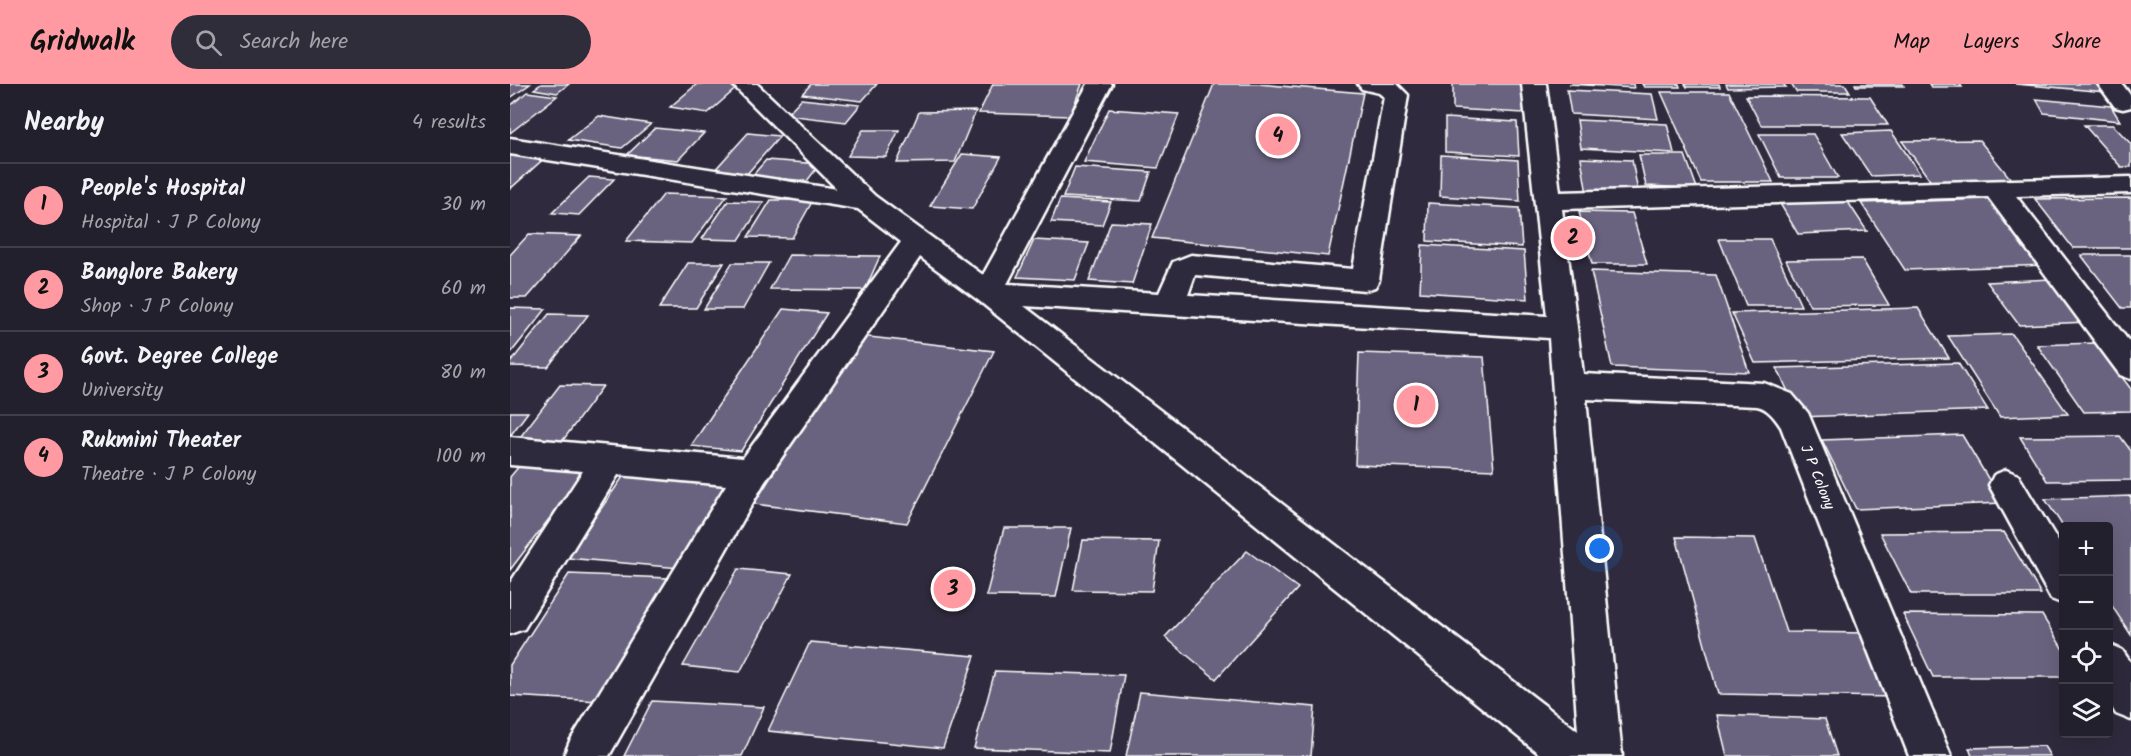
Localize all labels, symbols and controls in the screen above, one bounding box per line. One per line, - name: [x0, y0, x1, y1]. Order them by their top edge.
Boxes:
- search box: [171, 15, 591, 69]
- text: Gridwalk: [30, 20, 135, 65]
- text: Search here: [240, 25, 348, 60]
- icon: search: [192, 26, 225, 59]
- text: Map: [1893, 26, 1930, 59]
- text: Layers: [1963, 26, 2019, 59]
- text: Share: [2052, 26, 2101, 59]
- text: Nearby: [24, 102, 104, 144]
- text: 4 results: [412, 107, 486, 139]
- pin: 4: [1258, 113, 1298, 158]
- text: People's Hospital: [81, 172, 245, 207]
- text: 1: [40, 189, 47, 221]
- text: 30 m: [441, 189, 486, 221]
- text: Hospital · J P Colony: [81, 207, 260, 239]
- pin: 2: [1554, 216, 1592, 260]
- text: Banglore Bakery: [81, 256, 238, 291]
- text: 2: [38, 273, 49, 305]
- text: 60 m: [441, 273, 486, 305]
- text: Shop · J P Colony: [81, 291, 233, 323]
- text: Govt. Degree College: [81, 340, 278, 375]
- text: 3: [38, 357, 49, 389]
- text: 80 m: [440, 357, 486, 389]
- text: University: [81, 375, 163, 407]
- pin: 1: [1396, 382, 1436, 428]
- text: Rukmini Theater: [81, 424, 241, 459]
- text: 4: [38, 441, 49, 473]
- text: 100 m: [436, 441, 486, 473]
- street label: J P Colony: [1793, 441, 1841, 515]
- text: Theatre · J P Colony: [81, 459, 256, 491]
- map controls: [2059, 522, 2113, 738]
- button: +: [2059, 522, 2113, 576]
- your location: [1585, 534, 1614, 563]
- pin: 3: [934, 566, 972, 612]
- button: −: [2059, 576, 2113, 630]
- button: locate: [2059, 630, 2113, 684]
- button: layers: [2059, 684, 2113, 738]

